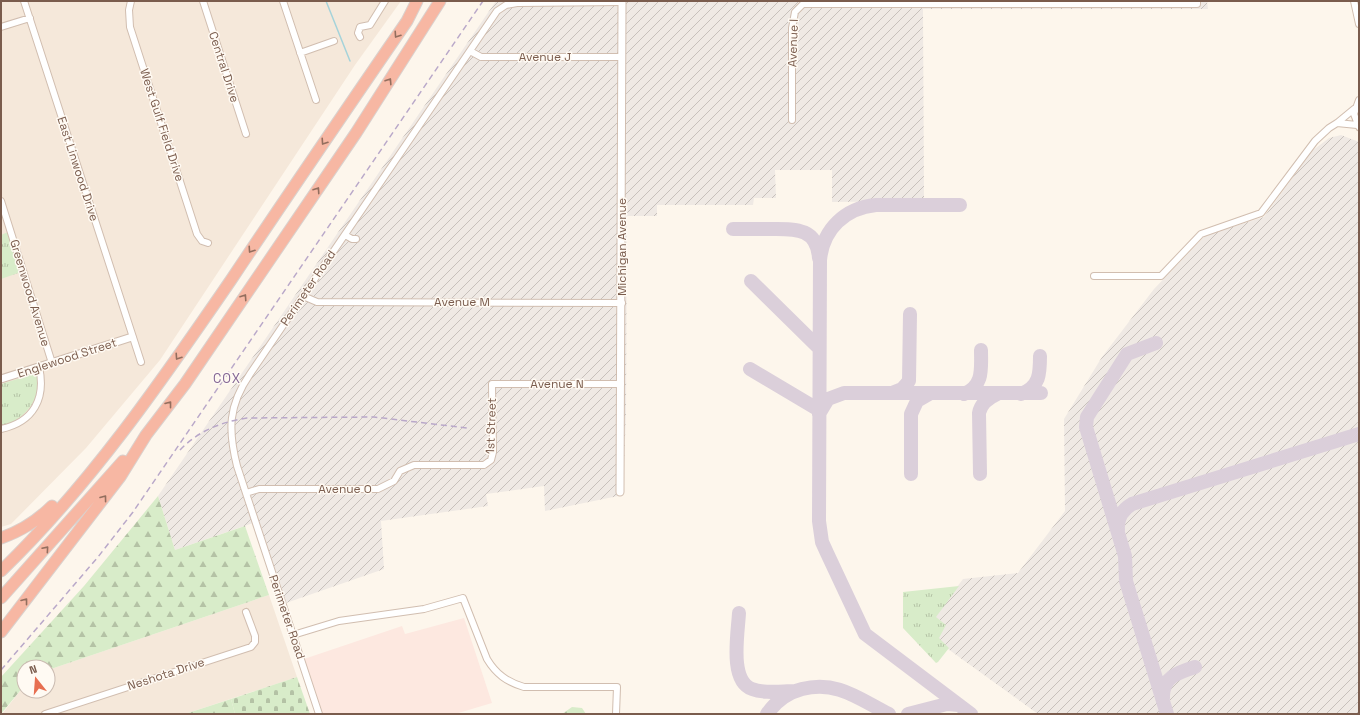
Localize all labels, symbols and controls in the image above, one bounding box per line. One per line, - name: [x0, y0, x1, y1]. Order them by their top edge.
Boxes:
- street label: Avenue I: [784, 19, 802, 67]
- street label: Central Drive: [205, 30, 243, 104]
- one-way arrow: [395, 30, 402, 37]
- street label: Avenue J: [519, 49, 571, 65]
- street label: West Gulf Field Drive: [136, 66, 188, 184]
- one-way arrow: [384, 79, 391, 86]
- street label: East Linwood Drive: [54, 115, 102, 223]
- one-way arrow: [321, 138, 329, 145]
- one-way arrow: [312, 187, 319, 194]
- street label: Michigan Avenue: [614, 198, 630, 296]
- street label: Greenwood Avenue: [6, 238, 54, 348]
- one-way arrow: [249, 245, 256, 252]
- street label: Perimeter Road: [277, 247, 339, 329]
- one-way arrow: [239, 294, 247, 301]
- street label: Avenue M: [434, 294, 490, 310]
- street label: Englewood Street: [15, 334, 119, 382]
- one-way arrow: [175, 353, 183, 360]
- district label: COX: [213, 370, 241, 387]
- street label: Avenue N: [530, 376, 584, 392]
- street label: 1st Street: [482, 397, 500, 455]
- one-way arrow: [165, 401, 172, 408]
- street label: Avenue O: [318, 481, 372, 497]
- one-way arrow: [99, 495, 107, 502]
- one-way arrow: [42, 546, 49, 554]
- street label: Perimeter Road: [265, 573, 309, 661]
- one-way arrow: [20, 599, 27, 606]
- street label: Neshota Drive: [125, 654, 207, 694]
- north arrow: [16, 659, 56, 699]
- text: N: [28, 662, 39, 677]

